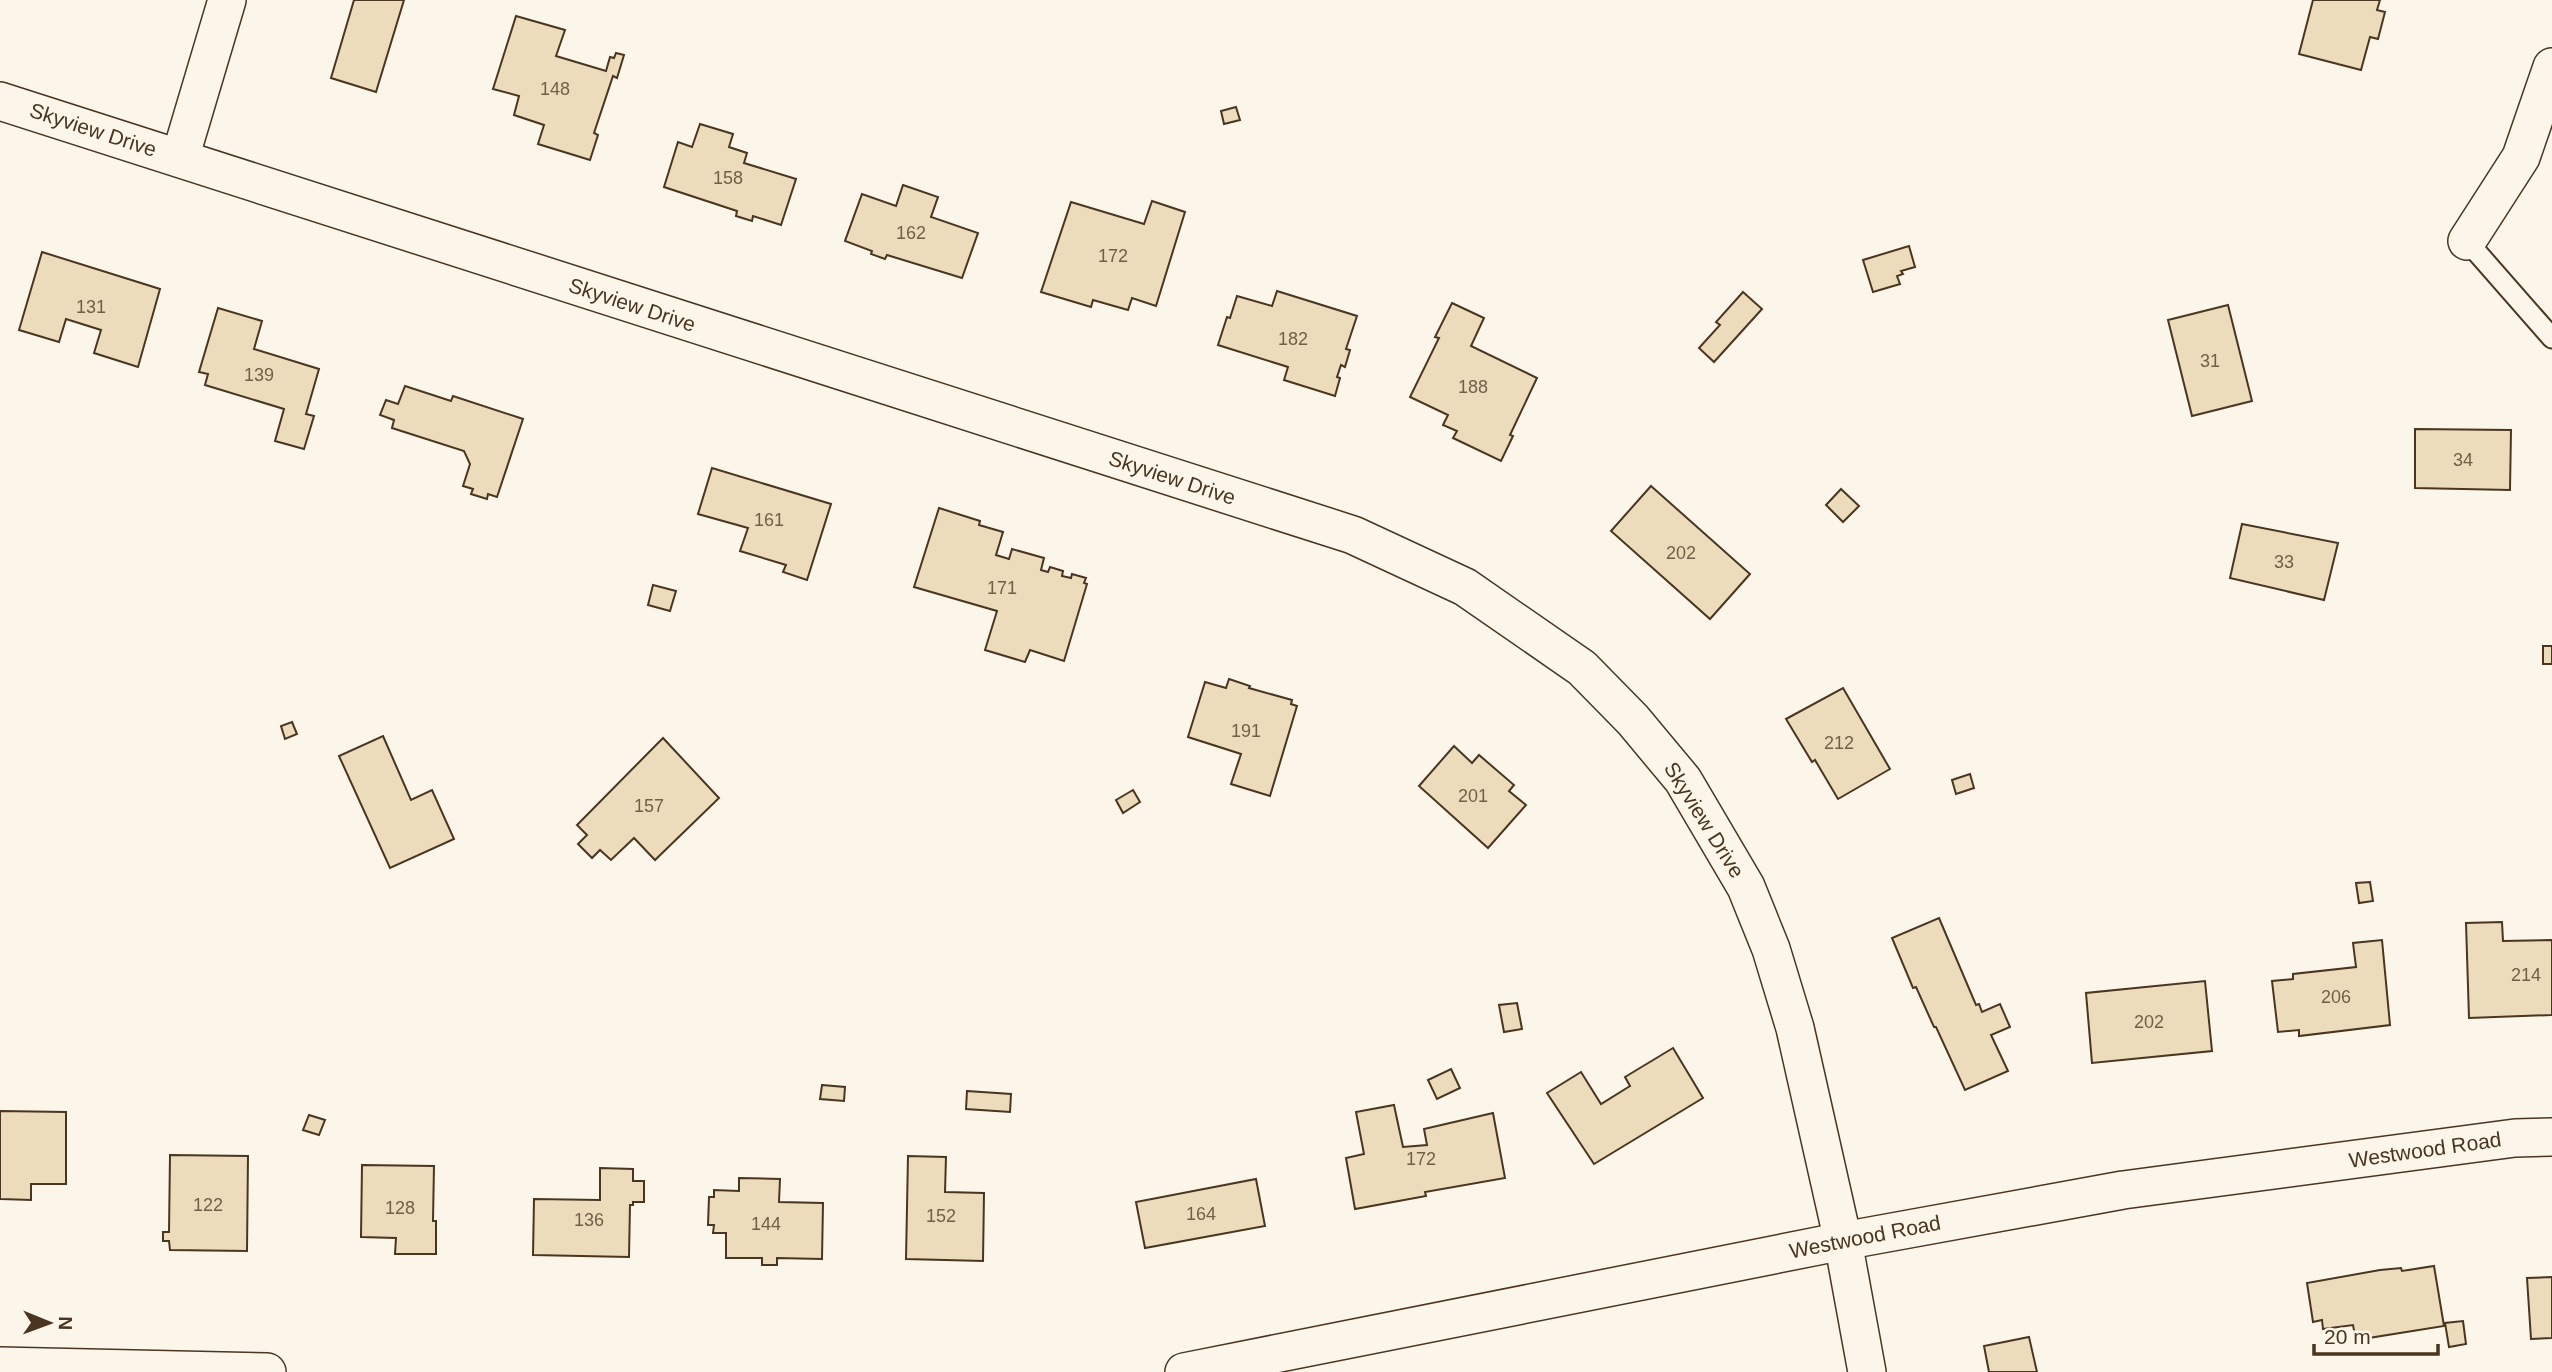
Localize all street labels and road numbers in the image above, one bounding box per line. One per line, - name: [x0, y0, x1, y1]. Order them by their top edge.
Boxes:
- street label: Skyview Drive: [27, 98, 159, 161]
- street label: Skyview Drive: [566, 273, 698, 336]
- street label: Skyview Drive: [1106, 446, 1238, 509]
- street label: Skyview Drive: [1660, 758, 1749, 882]
- street label: Westwood Road: [2347, 1127, 2503, 1172]
- street label: Westwood Road: [1787, 1211, 1943, 1262]

